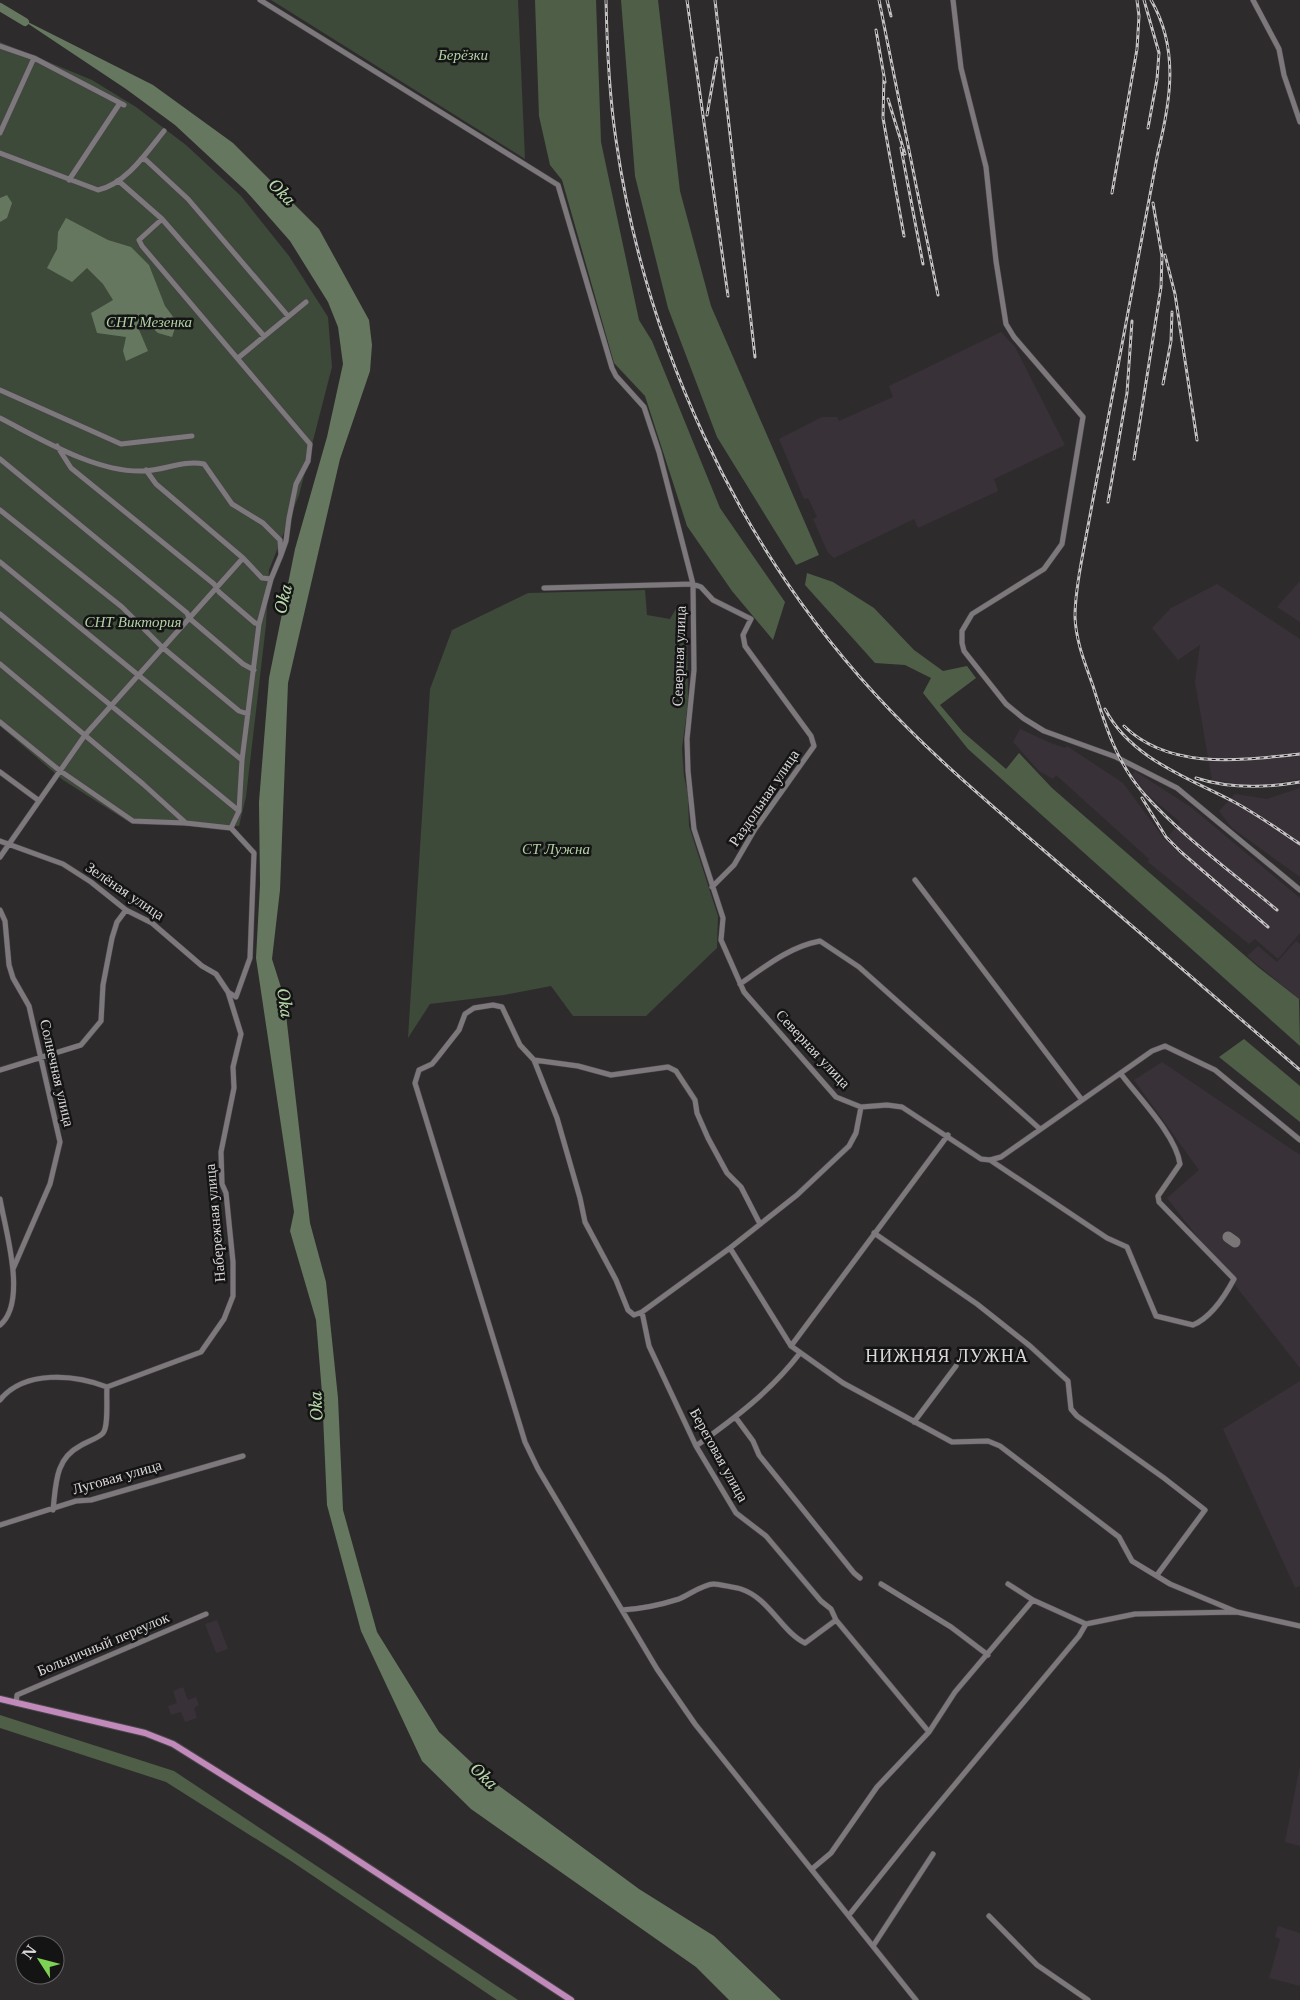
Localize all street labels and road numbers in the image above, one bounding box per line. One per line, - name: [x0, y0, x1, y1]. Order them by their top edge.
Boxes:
- street label: Северная улица: [667, 605, 690, 707]
- street label: Раздольная улица: [724, 745, 803, 850]
- street label: Зелёная улица: [82, 857, 169, 924]
- street label: Северная улица: [772, 1005, 855, 1092]
- street label: Солнечная улица: [36, 1017, 79, 1129]
- street label: Набережная улица: [200, 1163, 229, 1283]
- street label: Береговая улица: [686, 1404, 753, 1505]
- street label: Луговая улица: [70, 1455, 164, 1498]
- street label: Больничный переулок: [34, 1607, 172, 1680]

